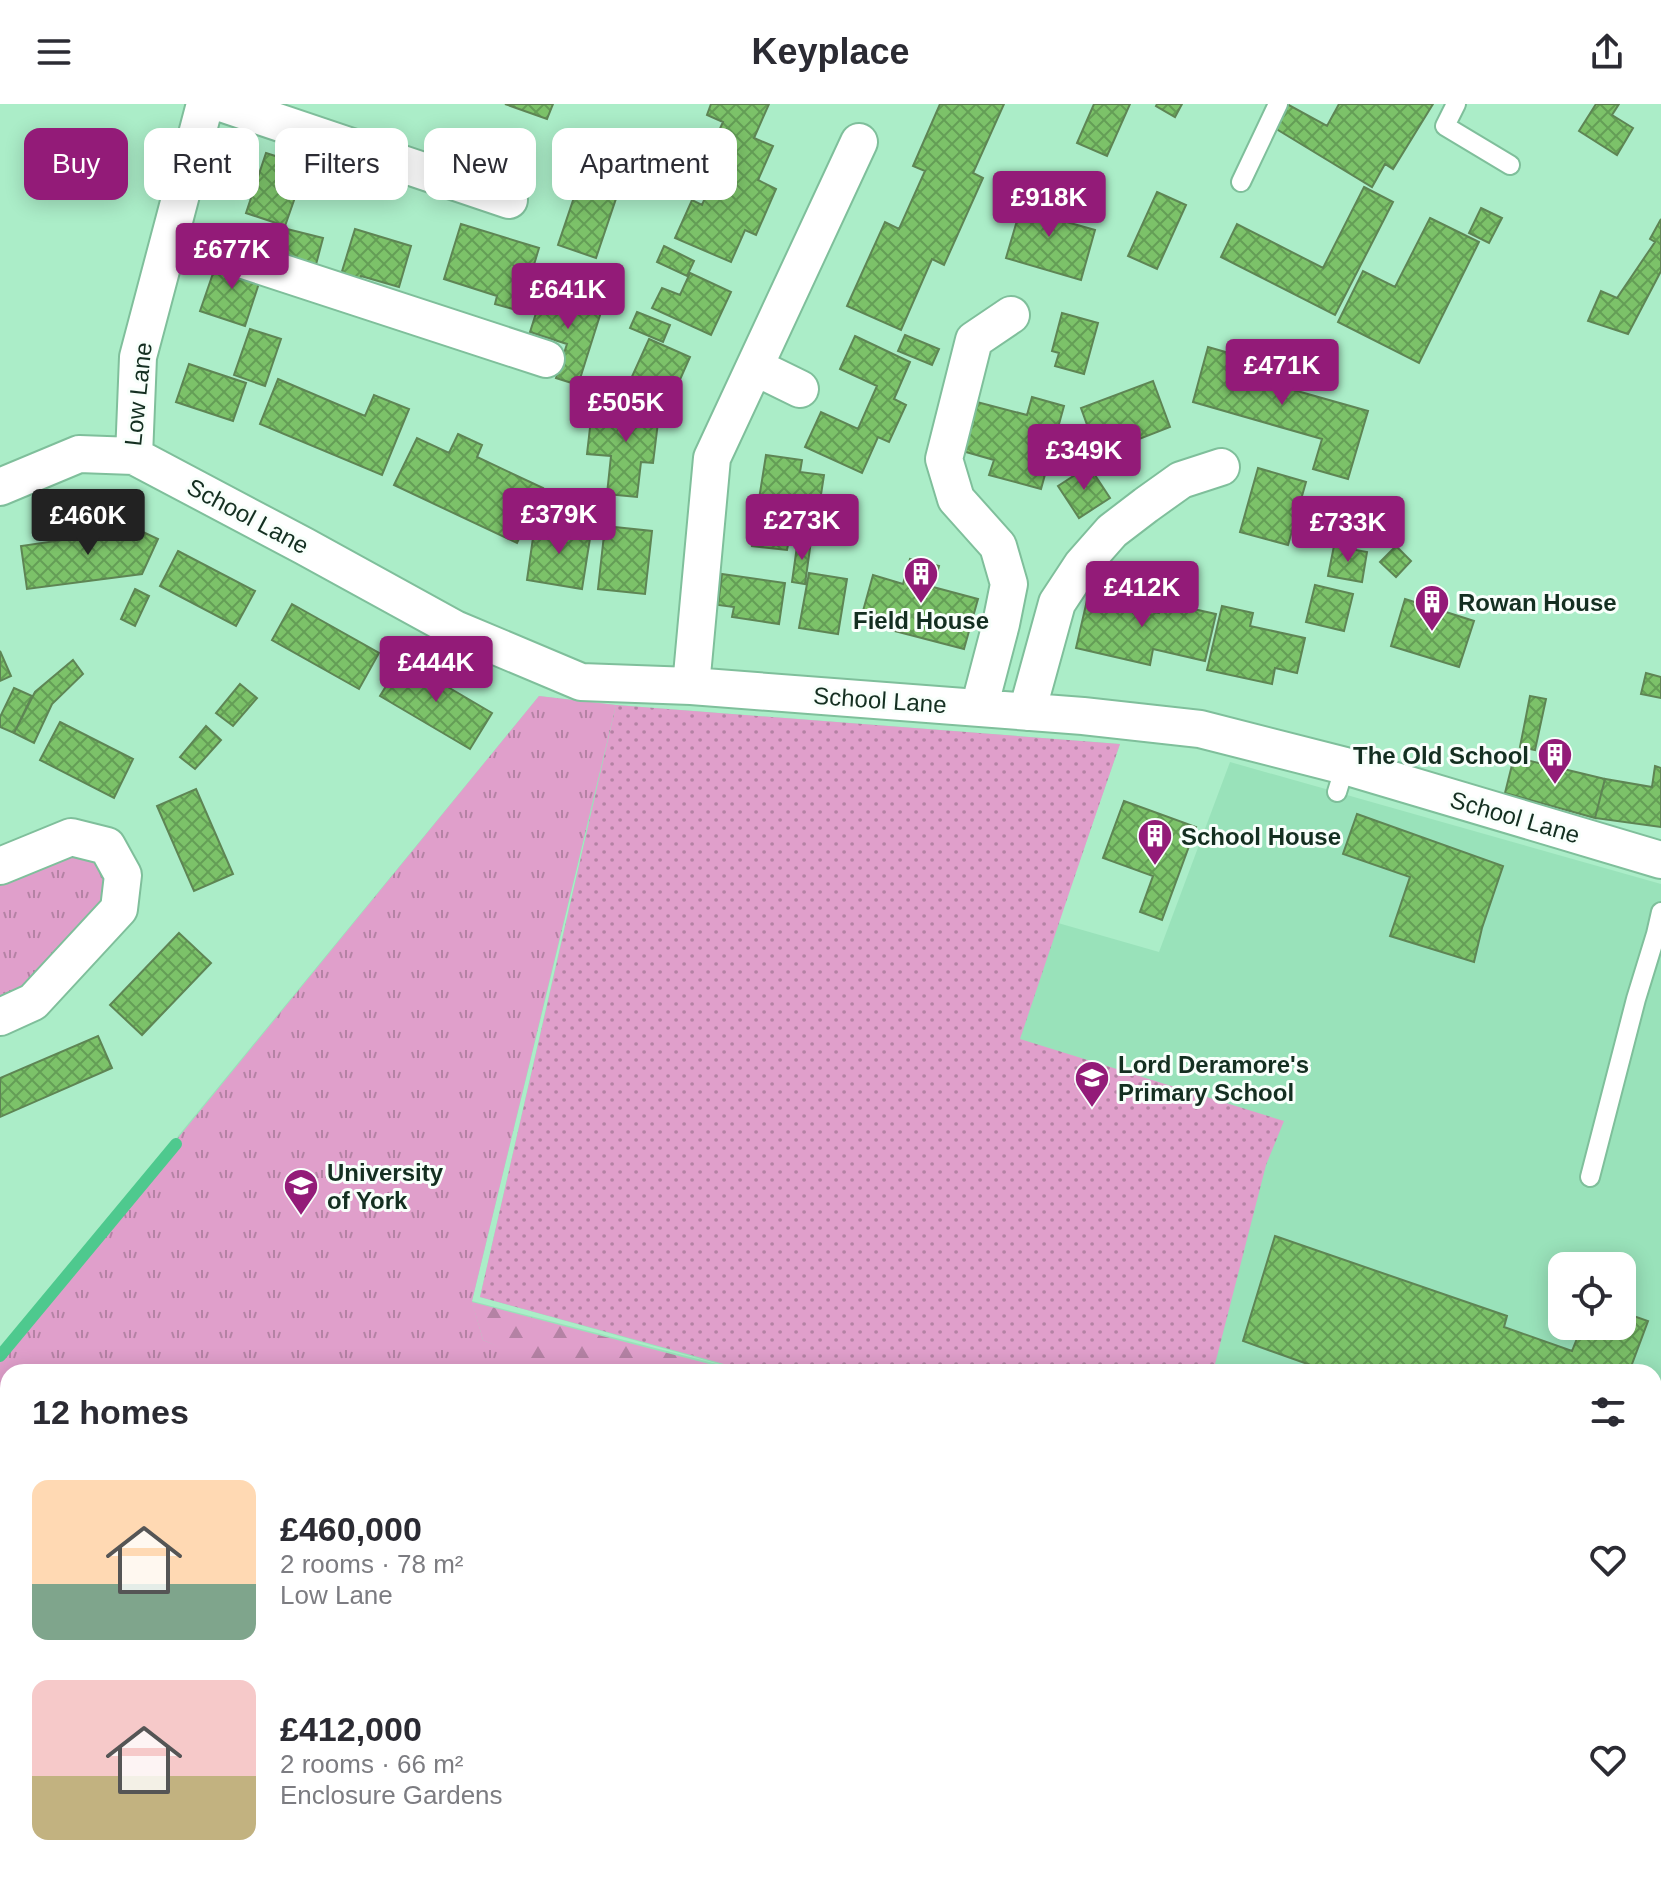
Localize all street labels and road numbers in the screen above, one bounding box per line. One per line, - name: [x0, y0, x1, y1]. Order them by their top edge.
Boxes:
- street label: Low Lane: [119, 341, 157, 447]
- street label: School Lane: [183, 473, 313, 559]
- street label: School Lane: [812, 682, 948, 718]
- street label: School Lane: [1447, 786, 1583, 848]

